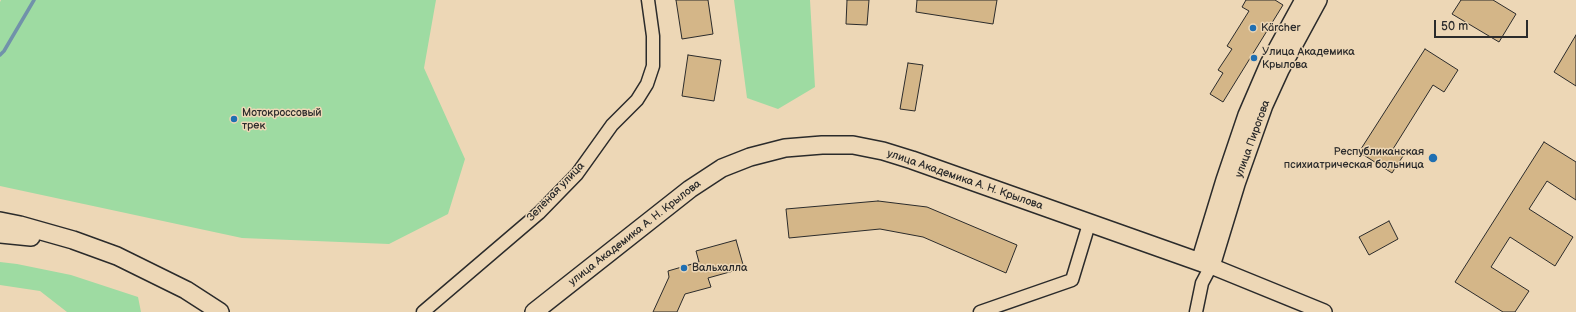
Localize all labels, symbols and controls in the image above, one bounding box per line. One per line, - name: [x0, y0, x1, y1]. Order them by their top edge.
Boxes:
- scale bar: [1436, 12, 1530, 38]
- text: 50 m: [1441, 19, 1468, 34]
- place label: Kärcher: [1261, 21, 1300, 35]
- marker: Kärcher: [1248, 23, 1258, 33]
- place label: Улица Академика Крылова: [1262, 45, 1355, 71]
- marker: Улица Академика Крылова: [1249, 53, 1259, 63]
- street label: улица Пирогова: [1233, 98, 1273, 180]
- place label: Мотокроссовый трек: [242, 106, 322, 132]
- marker: Мотокроссовый трек: [229, 114, 239, 124]
- place label: Республиканская психиатрическая больница: [1284, 145, 1424, 171]
- street label: улица Академика А. Н. Крылова: [885, 147, 1045, 213]
- marker: Республиканская психиатрическая больница: [1427, 152, 1439, 164]
- street label: Зелёная улица: [524, 160, 588, 224]
- street label: улица Академика А. Н. Крылова: [566, 177, 704, 289]
- place label: Вальхалла: [692, 261, 748, 275]
- marker: Вальхалла: [679, 263, 689, 273]

